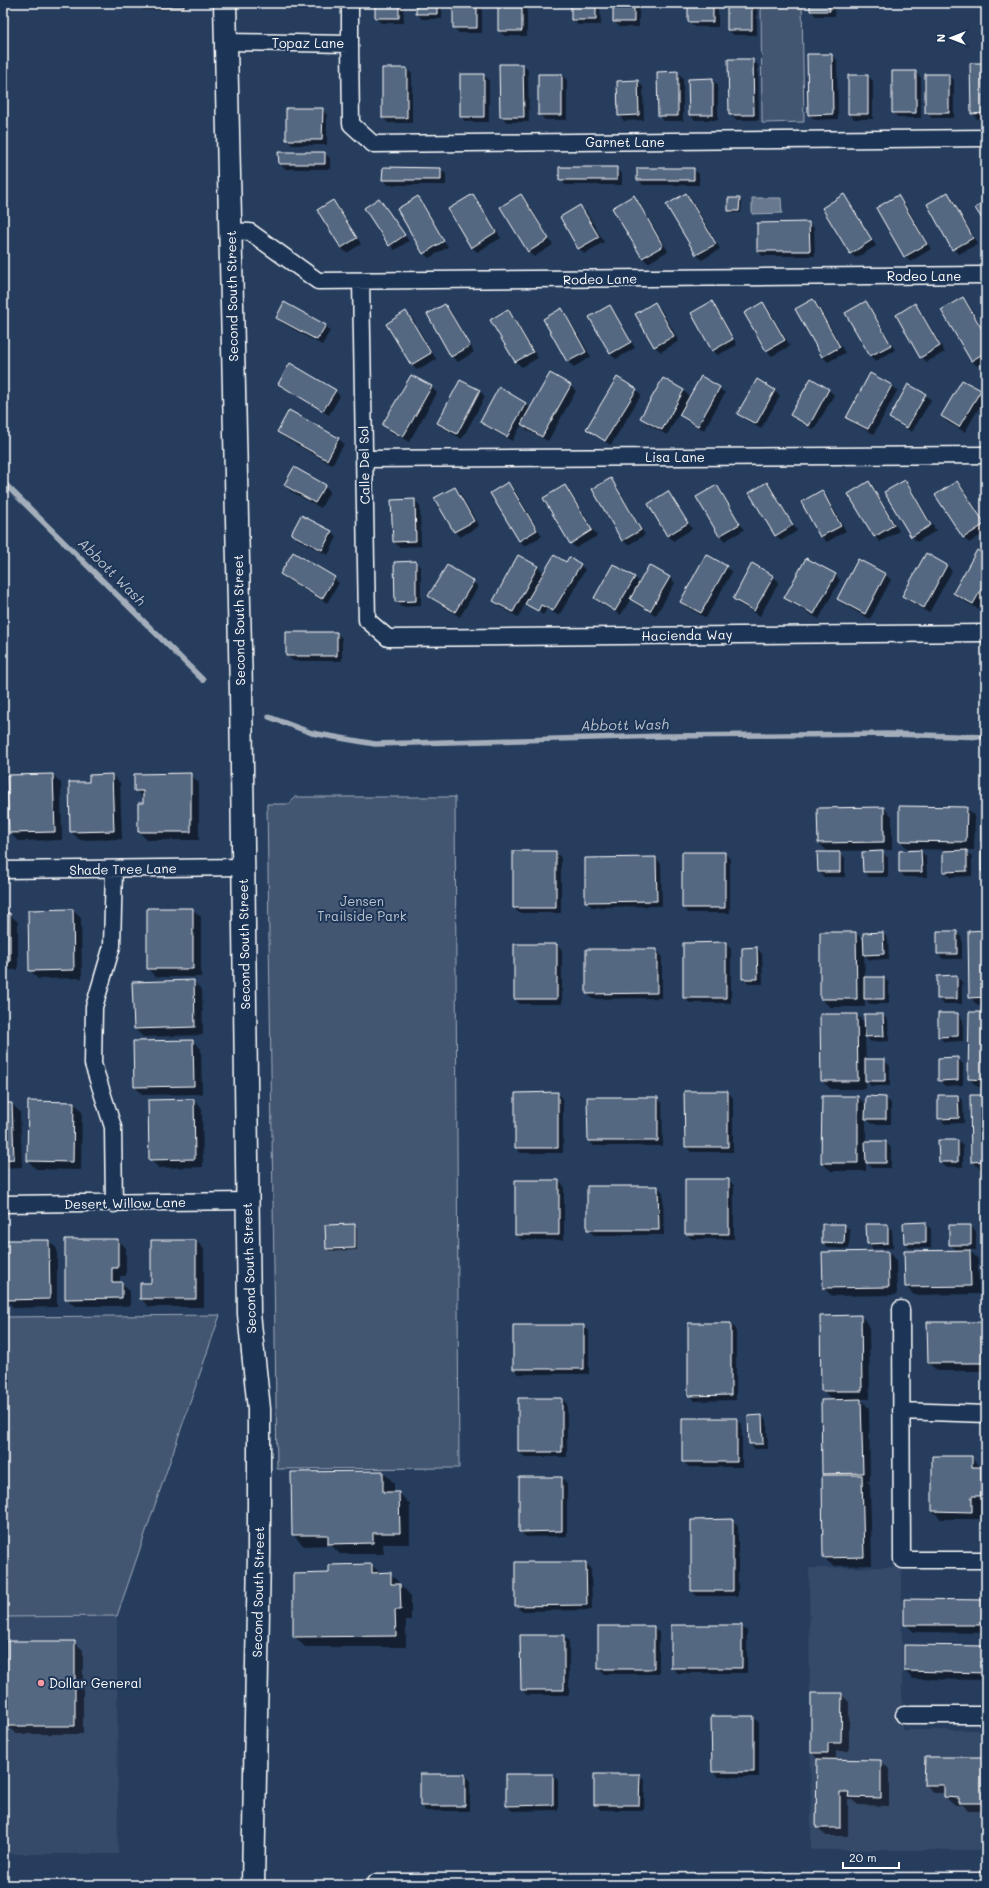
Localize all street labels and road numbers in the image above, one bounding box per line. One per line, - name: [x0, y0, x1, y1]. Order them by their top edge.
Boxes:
- street label: Topaz Lane: [272, 34, 344, 51]
- street label: Garnet Lane: [585, 133, 665, 150]
- street label: Second South Street: [222, 230, 241, 362]
- street label: Rodeo Lane: [887, 267, 961, 284]
- street label: Rodeo Lane: [563, 269, 637, 288]
- street label: Calle Del Sol: [354, 425, 373, 505]
- street label: Lisa Lane: [645, 448, 705, 465]
- street label: Second South Street: [229, 554, 248, 686]
- street label: Hacienda Way: [641, 625, 733, 644]
- street label: Shade Tree Lane: [69, 859, 177, 878]
- street label: Second South Street: [234, 878, 253, 1010]
- street label: Desert Willow Lane: [64, 1193, 186, 1212]
- street label: Second South Street: [238, 1202, 259, 1334]
- street label: Second South Street: [248, 1526, 267, 1658]

